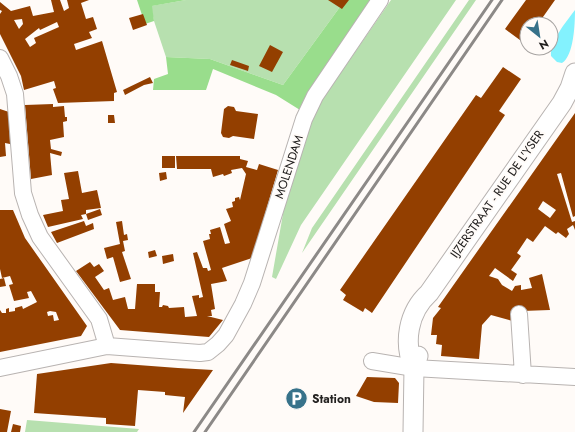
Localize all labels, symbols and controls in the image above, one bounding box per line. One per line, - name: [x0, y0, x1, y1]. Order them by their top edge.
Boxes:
- north arrow: [519, 16, 559, 56]
- text: N: [536, 36, 552, 54]
- street label: IJZERSTRAAT - RUE DE L'YSER: [446, 126, 548, 262]
- street label: MOLENDAM: [270, 133, 308, 201]
- parking icon: Station: [283, 386, 309, 412]
- place label: Station: [312, 390, 351, 408]

